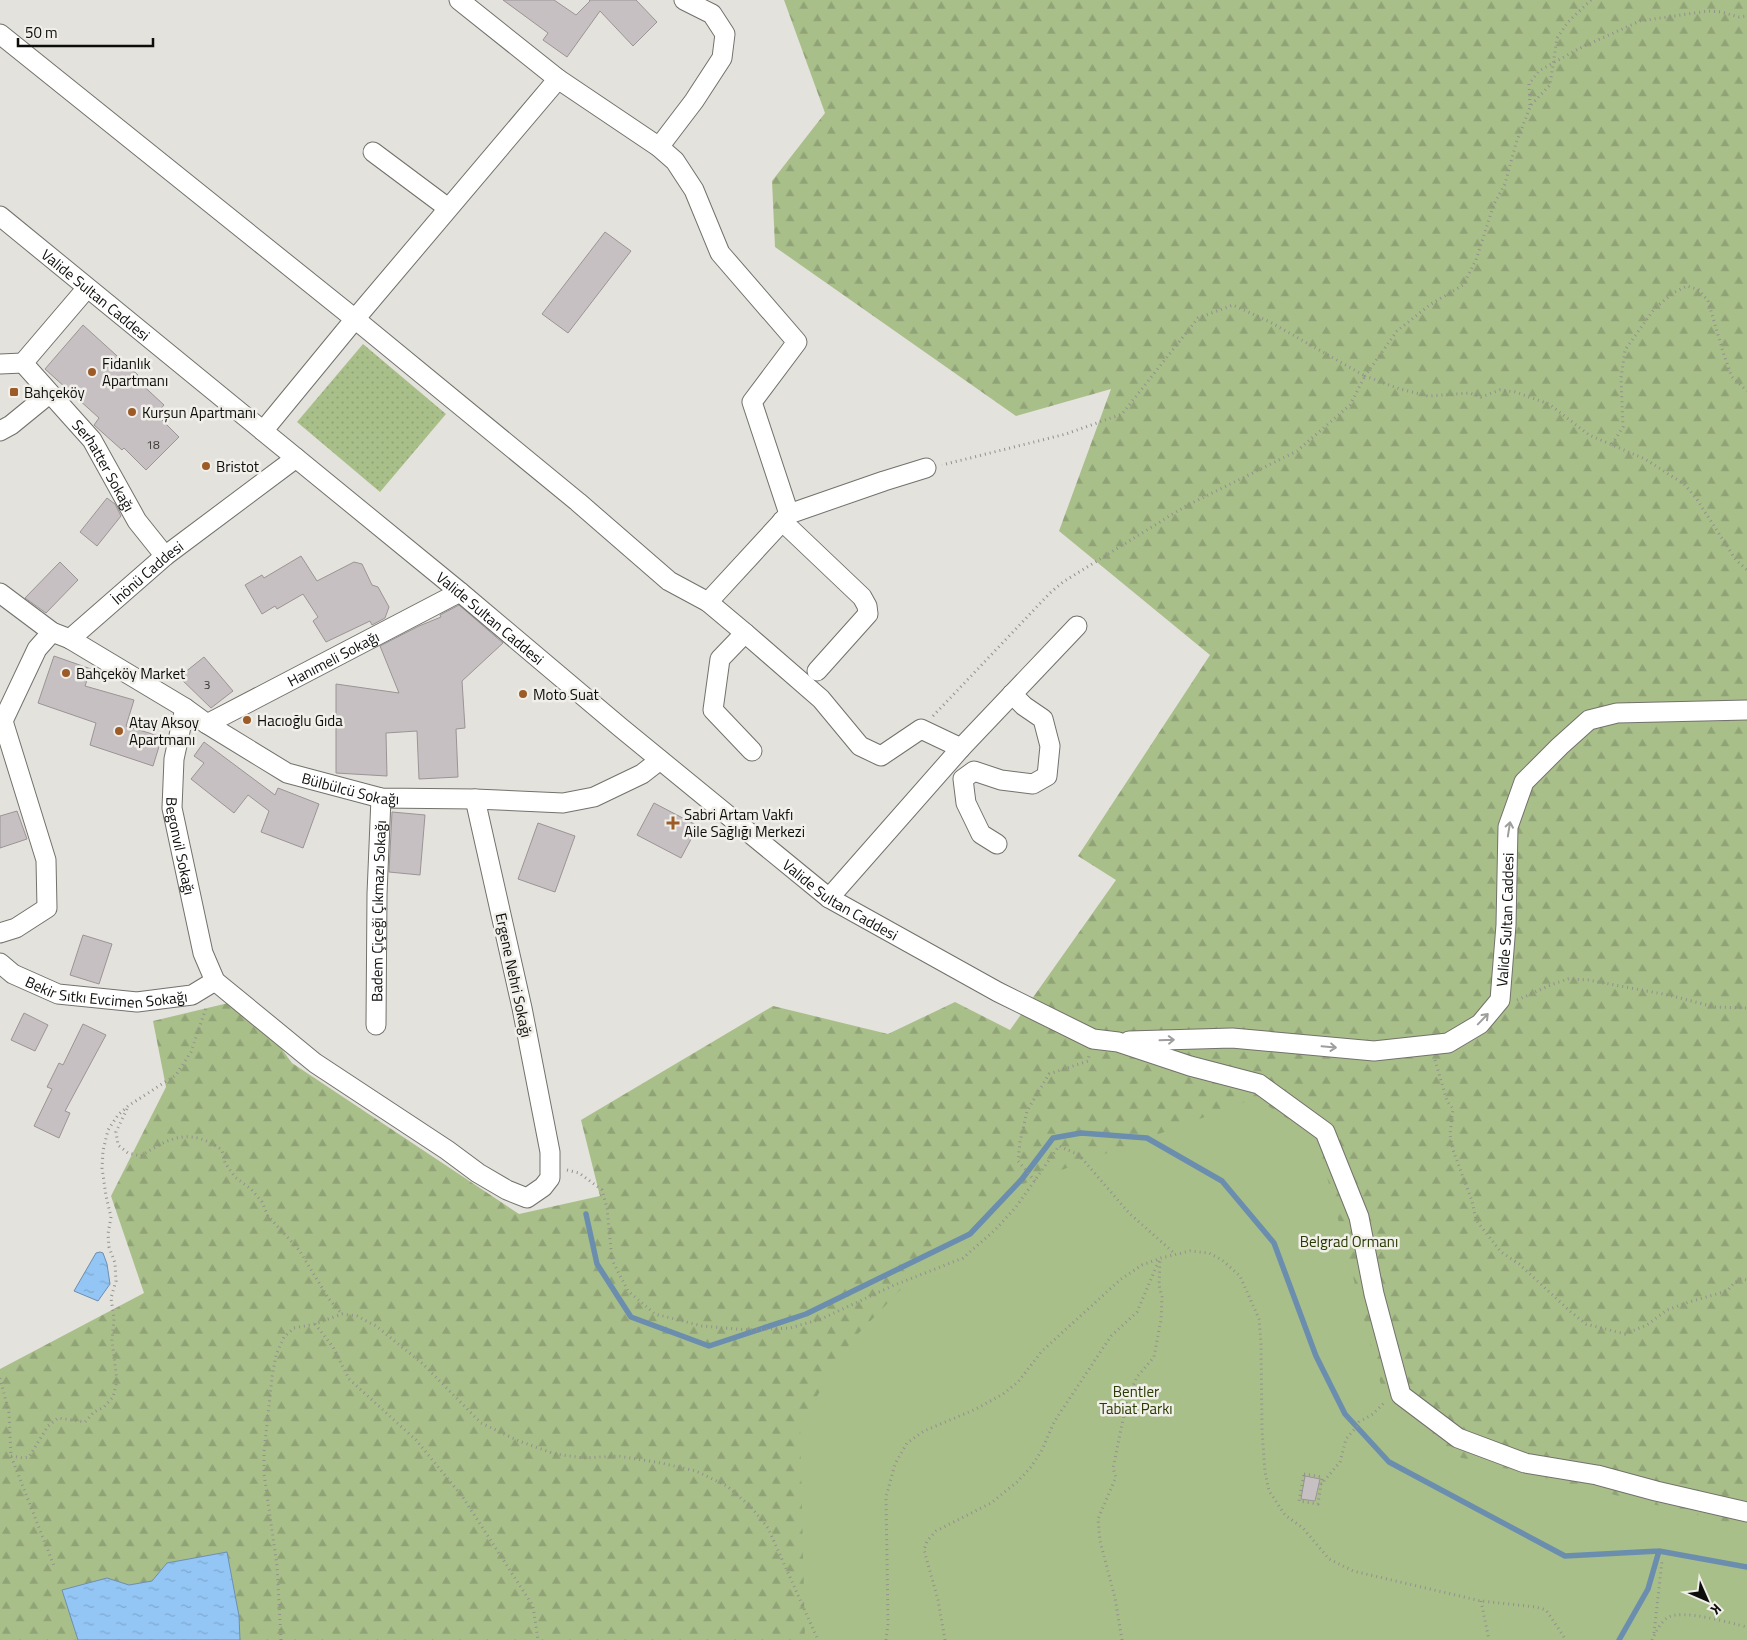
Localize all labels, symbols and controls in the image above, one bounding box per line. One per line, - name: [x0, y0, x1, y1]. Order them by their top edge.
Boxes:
- scale bar: [18, 15, 152, 47]
- text: 50 m: [25, 21, 58, 44]
- street label: Valide Sultan Caddesi: [37, 243, 155, 346]
- place label: Fidanlık Apartmanı: [102, 352, 168, 392]
- marker: Fidanlık Apartmanı: [86, 366, 98, 378]
- place label: Bahçeköy: [24, 381, 85, 404]
- marker: Bahçeköy: [8, 386, 20, 398]
- place label: Kurşun Apartmanı: [142, 401, 256, 424]
- marker: Kurşun Apartmanı: [126, 406, 138, 418]
- street label: Serhatter Sokağı: [67, 414, 141, 516]
- house number: 18: [146, 435, 160, 454]
- place label: Bristot: [216, 455, 260, 478]
- marker: Bristot: [200, 460, 212, 472]
- street label: İnönü Caddesi: [106, 535, 188, 610]
- street label: Valide Sultan Caddesi: [431, 566, 549, 670]
- street label: Hanımeli Sokağı: [283, 625, 383, 692]
- place label: Bahçeköy Market: [76, 662, 186, 685]
- marker: Bahçeköy Market: [60, 667, 72, 679]
- house number: 3: [204, 675, 210, 694]
- place label: Moto Suat: [533, 683, 599, 706]
- marker: Moto Suat: [517, 688, 529, 700]
- place label: Hacıoğlu Gıda: [257, 709, 343, 732]
- place label: Atay Aksoy Apartmanı: [129, 711, 199, 751]
- marker: Hacıoğlu Gıda: [241, 714, 253, 726]
- marker: Atay Aksoy Apartmanı: [113, 725, 125, 737]
- street label: Bülbülcü Sokağı: [299, 766, 399, 810]
- street label: Begonvil Sokağı: [160, 797, 202, 897]
- place label: Sabri Artam Vakfı Aile Sağlığı Merkezi: [684, 803, 805, 843]
- marker: Sabri Artam Vakfı Aile Sağlığı Merkezi: [666, 816, 680, 830]
- street label: Badem Çiçeği Çıkmazı Sokağı: [365, 820, 392, 1002]
- one-way arrow: [1504, 821, 1514, 837]
- street label: Valide Sultan Caddesi: [1490, 852, 1519, 988]
- street label: Valide Sultan Caddesi: [778, 853, 903, 946]
- street label: Ergene Nehri Sokağı: [490, 911, 538, 1039]
- street label: Bekir Sıtkı Evcimen Sokağı: [22, 969, 189, 1014]
- one-way arrow: [1477, 1013, 1489, 1026]
- one-way arrow: [1158, 1035, 1175, 1045]
- one-way arrow: [1321, 1042, 1337, 1052]
- park label: Belgrad Ormanı: [1300, 1230, 1398, 1253]
- park label: Bentler Tabiat Parkı: [1099, 1380, 1173, 1420]
- north arrow: [1682, 1575, 1732, 1625]
- text: K: [1706, 1599, 1727, 1620]

